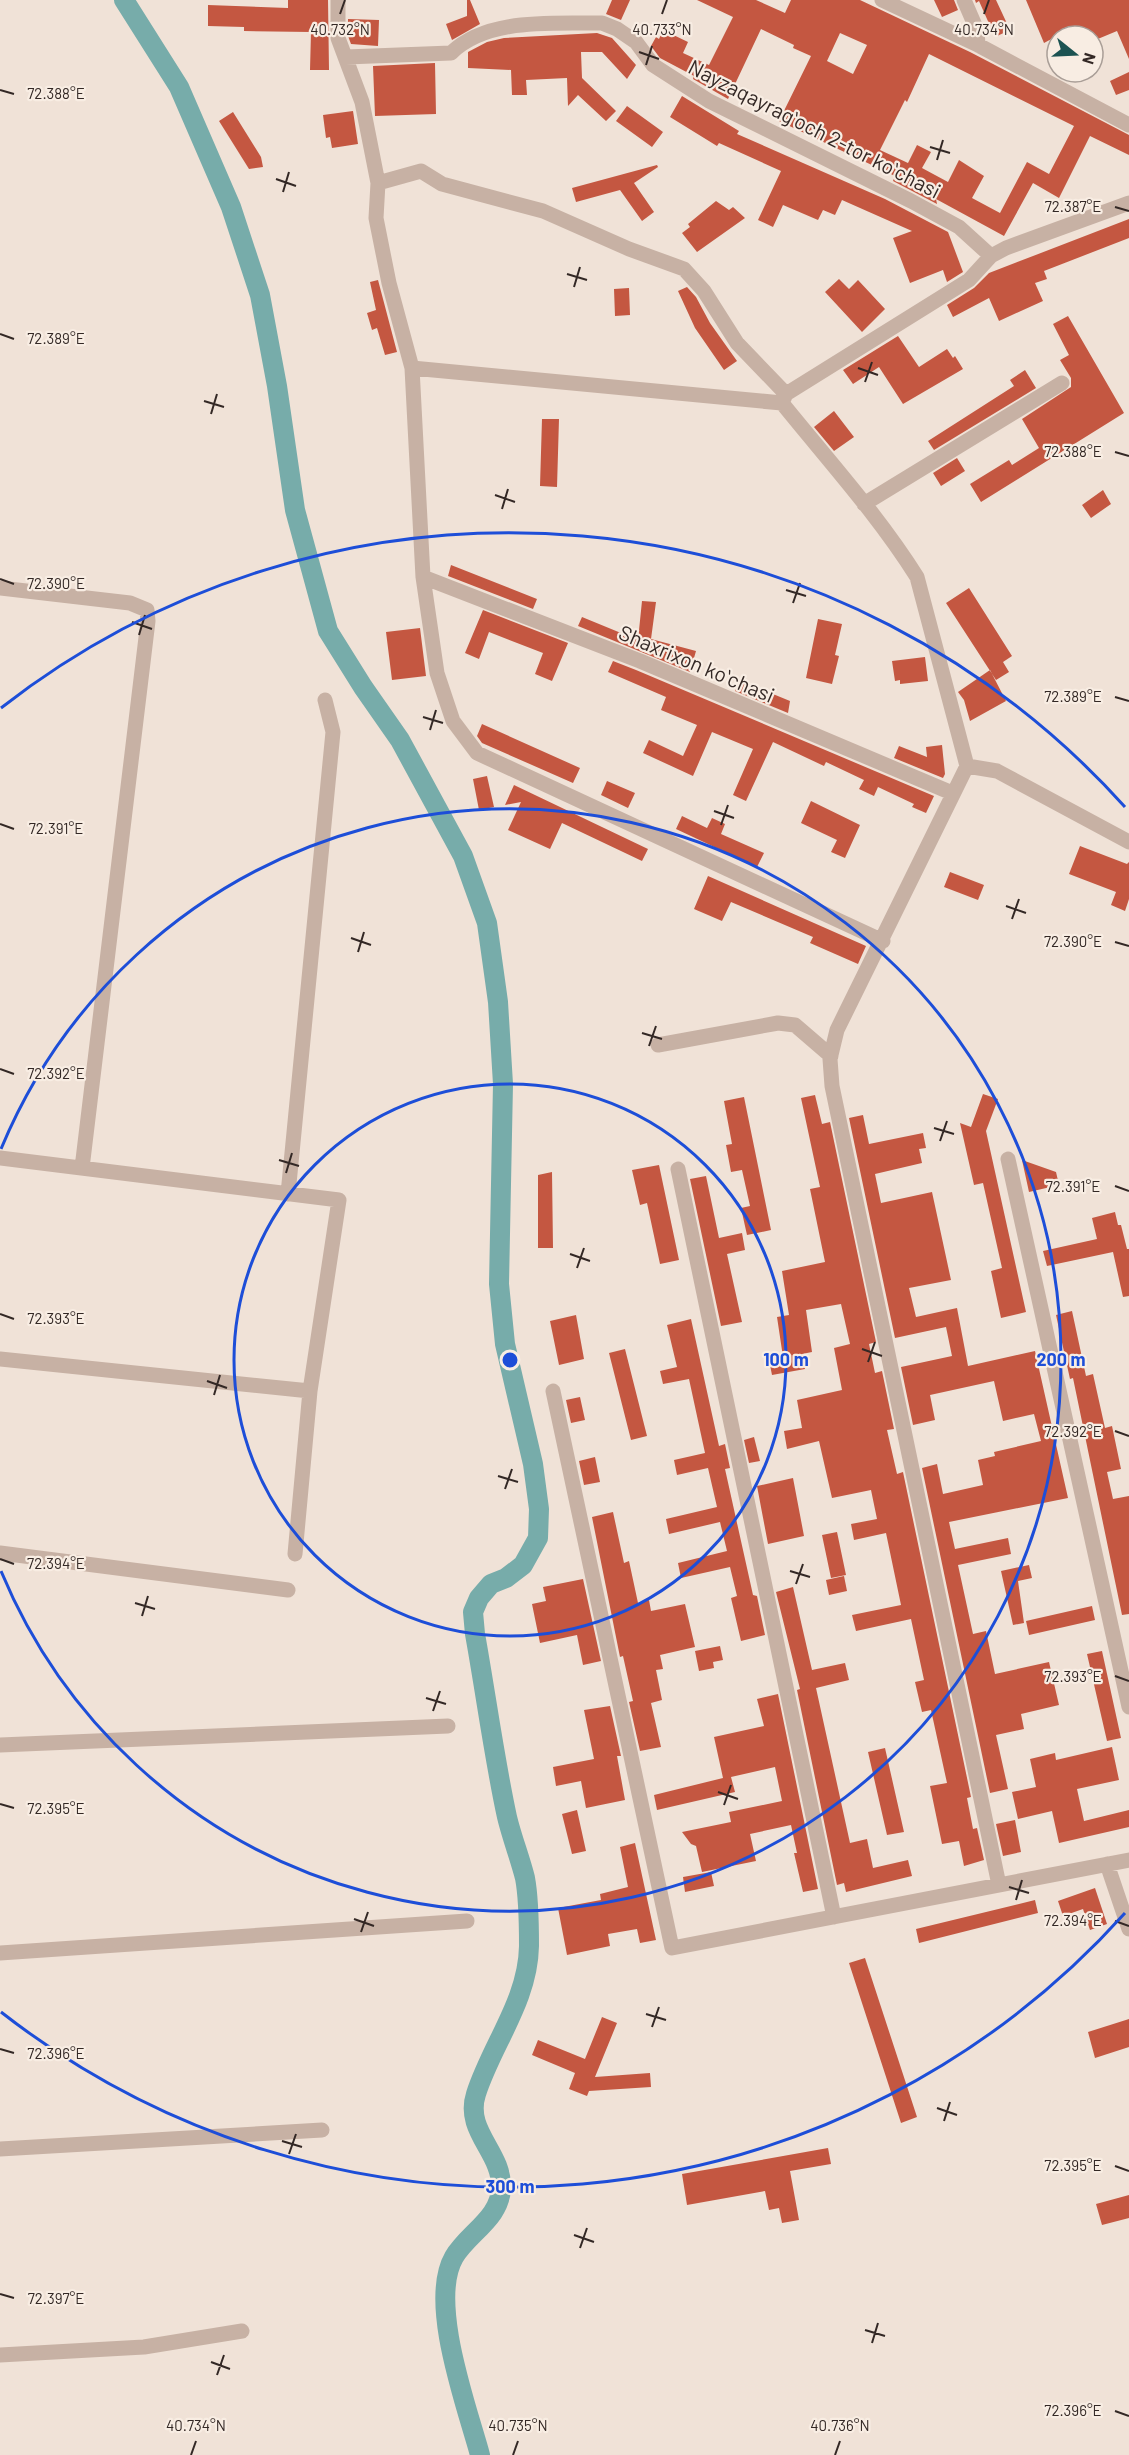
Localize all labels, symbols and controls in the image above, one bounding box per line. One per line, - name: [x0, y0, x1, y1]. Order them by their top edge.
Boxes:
- text: 40.732°N: [310, 20, 370, 38]
- text: 40.733°N: [632, 20, 692, 38]
- text: 40.734°N: [954, 20, 1014, 38]
- north arrow: [1045, 24, 1105, 84]
- text: N: [1079, 51, 1100, 67]
- street label: Nayzaqayragʻoch 2-tor koʻchasi: [685, 53, 945, 203]
- text: 72.388°E: [27, 84, 85, 102]
- text: 72.387°E: [1045, 197, 1101, 215]
- text: 72.389°E: [27, 329, 85, 347]
- text: 72.388°E: [1044, 442, 1102, 460]
- text: 72.390°E: [27, 574, 85, 592]
- street label: Shaxrixon koʻchasi: [615, 619, 779, 707]
- text: 72.389°E: [1044, 687, 1102, 705]
- text: 72.391°E: [29, 819, 83, 837]
- text: 72.390°E: [1044, 932, 1102, 950]
- text: 72.392°E: [27, 1064, 85, 1082]
- text: 72.391°E: [1046, 1177, 1100, 1195]
- text: 72.393°E: [27, 1309, 85, 1327]
- text: 100 m: [763, 1348, 809, 1370]
- text: 200 m: [1036, 1348, 1086, 1370]
- centre of rings: [500, 1350, 520, 1370]
- text: 72.392°E: [1044, 1422, 1102, 1440]
- text: 72.394°E: [27, 1554, 85, 1572]
- text: 72.393°E: [1044, 1667, 1102, 1685]
- text: 72.395°E: [27, 1799, 85, 1817]
- text: 72.394°E: [1044, 1911, 1102, 1929]
- text: 72.396°E: [27, 2044, 85, 2062]
- text: 72.395°E: [1044, 2156, 1102, 2174]
- text: 300 m: [486, 2175, 534, 2197]
- text: 72.397°E: [28, 2289, 84, 2307]
- text: 72.396°E: [1044, 2401, 1102, 2419]
- text: 40.734°N: [166, 2416, 226, 2434]
- text: 40.735°N: [488, 2416, 548, 2434]
- text: 40.736°N: [810, 2416, 870, 2434]

